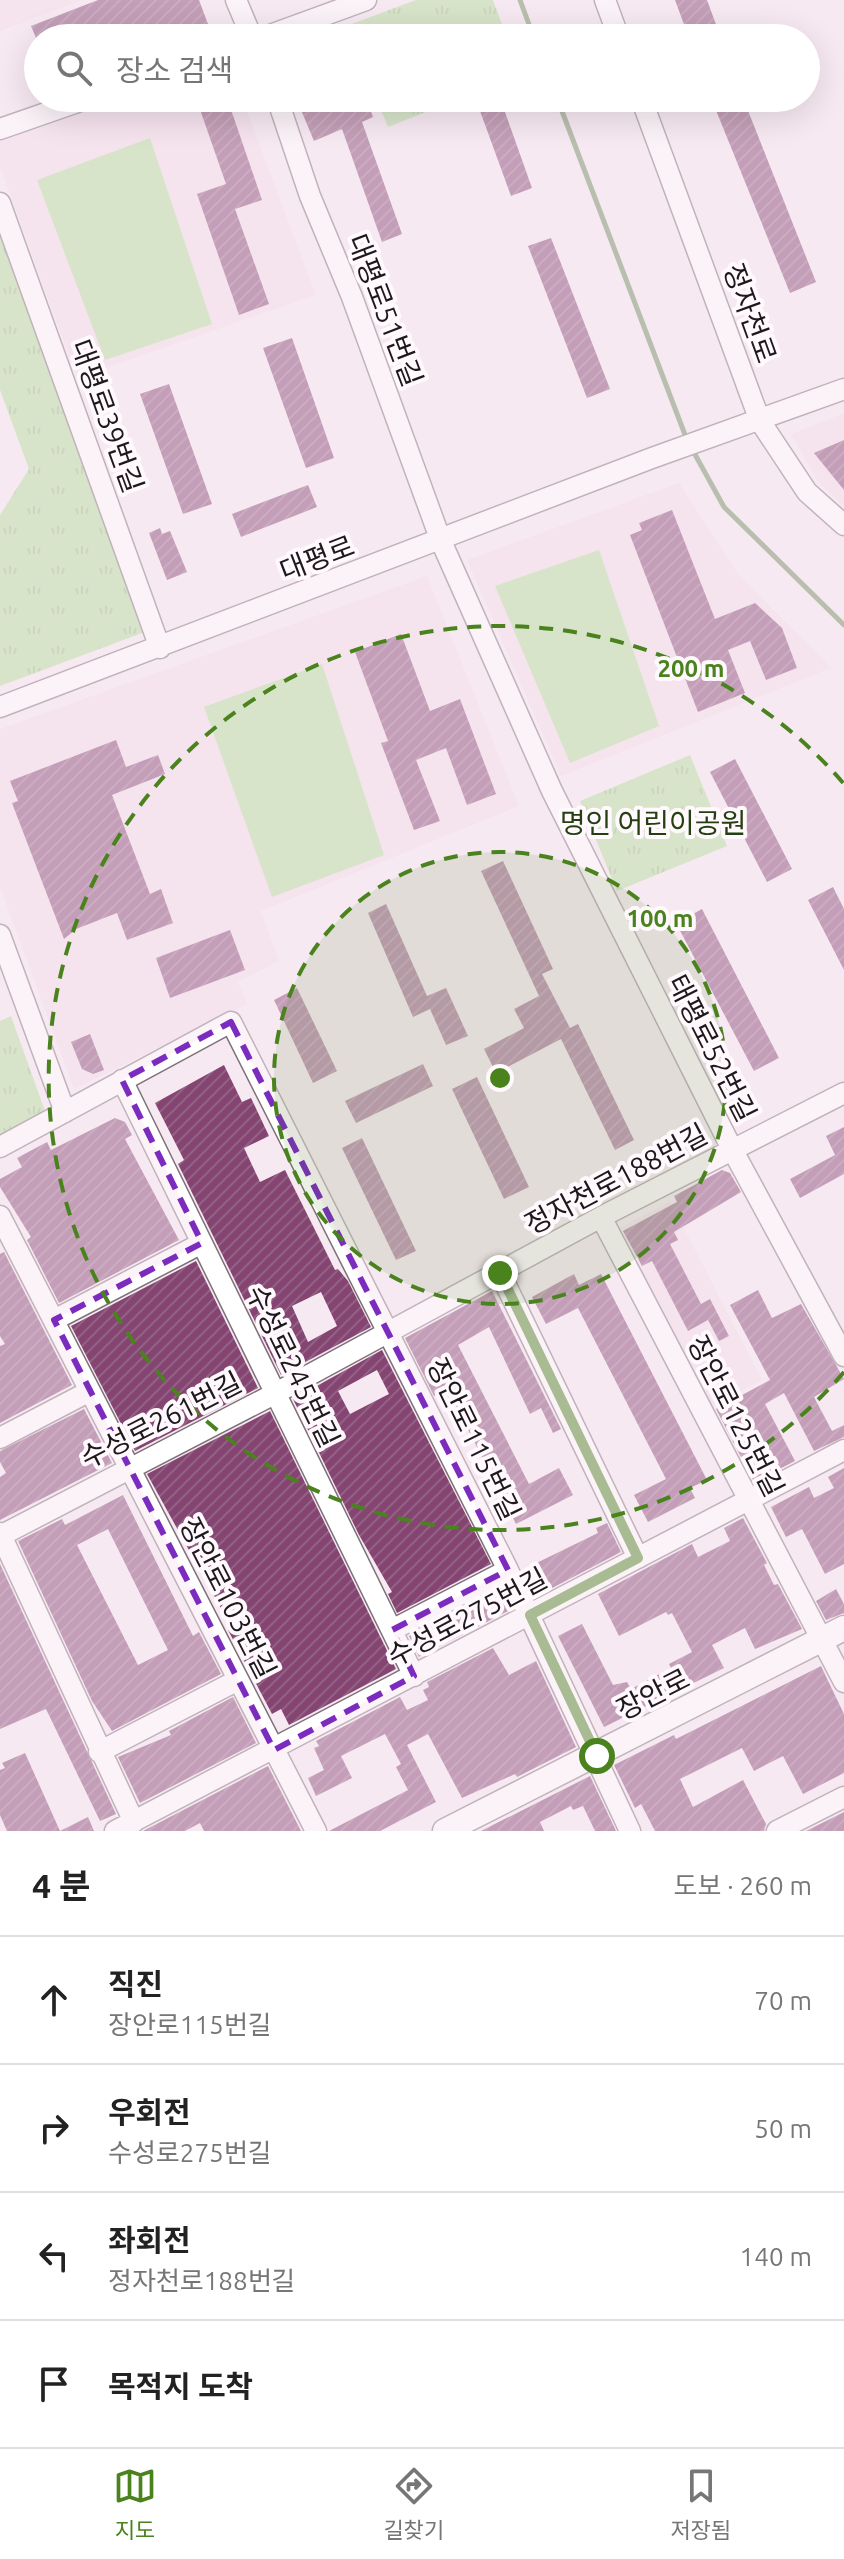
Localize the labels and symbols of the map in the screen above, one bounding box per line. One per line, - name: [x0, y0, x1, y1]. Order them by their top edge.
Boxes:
- street label: 대평로51번길: [342, 229, 429, 390]
- street label: 정자천로: [718, 259, 783, 367]
- street label: 대평로39번길: [65, 335, 149, 496]
- street label: 대평로: [275, 529, 358, 586]
- text: 200 m: [658, 655, 724, 682]
- park label: 명인 어린이공원: [560, 807, 746, 838]
- text: 100 m: [627, 905, 693, 932]
- street label: 태평로52번길: [662, 969, 763, 1126]
- centre of rings: [486, 1064, 514, 1092]
- street label: 정자천로188번길: [519, 1117, 712, 1240]
- route end: [482, 1255, 518, 1291]
- street label: 수성로245번길: [241, 1280, 346, 1452]
- street label: 장안로125번길: [683, 1330, 790, 1501]
- street label: 장안로115번길: [422, 1353, 527, 1525]
- street label: 수성로261번길: [75, 1366, 246, 1473]
- street label: 장안로103번길: [175, 1512, 282, 1683]
- street label: 수성로275번길: [382, 1562, 552, 1672]
- street label: 장안로: [611, 1662, 694, 1725]
- route start: [579, 1738, 615, 1774]

